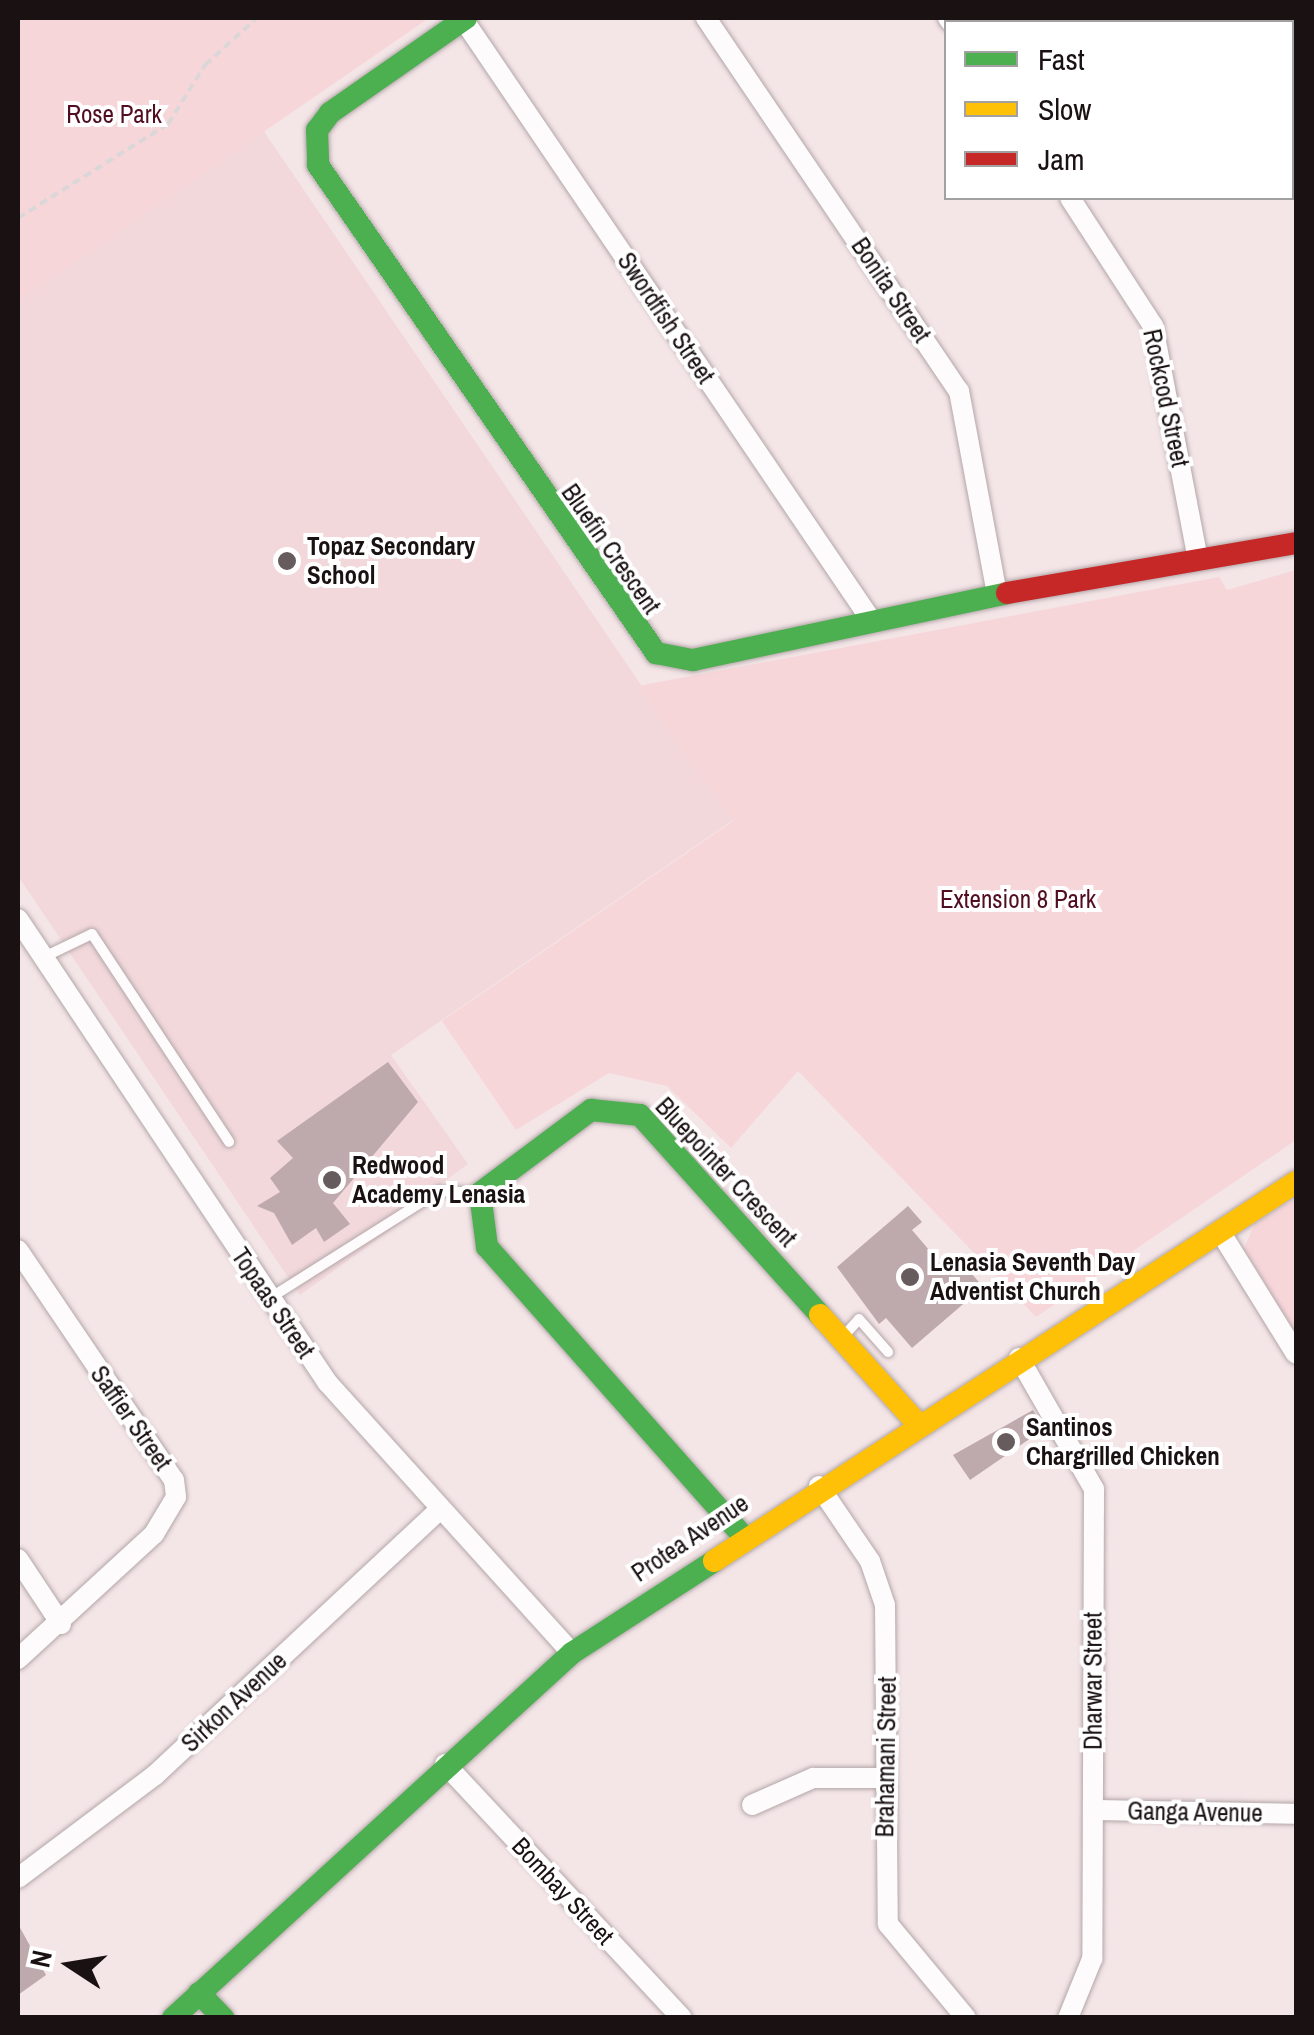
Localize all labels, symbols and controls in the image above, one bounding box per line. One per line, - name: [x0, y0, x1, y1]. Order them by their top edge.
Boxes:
- legend: [944, 20, 1294, 200]
- text: Fast: [1038, 39, 1085, 79]
- text: Slow: [1038, 89, 1091, 129]
- park label: Rose Park: [66, 99, 162, 129]
- text: Jam: [1038, 139, 1084, 179]
- street label: Bonita Street: [845, 232, 937, 348]
- street label: Swordfish Street: [611, 247, 721, 389]
- street label: Rockcod Street: [1137, 326, 1195, 470]
- street label: Bluefin Crescent: [555, 478, 667, 620]
- place label: Topaz Secondary School: [307, 532, 475, 591]
- marker: Topaz Secondary School: [276, 550, 298, 572]
- park label: Extension 8 Park: [940, 884, 1096, 914]
- street label: Bluepointer Crescent: [649, 1091, 803, 1253]
- place label: Redwood Academy Lenasia: [352, 1151, 525, 1210]
- marker: Redwood Academy Lenasia: [321, 1169, 343, 1191]
- street label: Topaas Street: [225, 1242, 321, 1364]
- place label: Lenasia Seventh Day Adventist Church: [930, 1248, 1135, 1307]
- marker: Lenasia Seventh Day Adventist Church: [899, 1266, 921, 1288]
- street label: Saffier Street: [84, 1360, 178, 1476]
- place label: Santinos Chargrilled Chicken: [1026, 1413, 1220, 1472]
- marker: Santinos Chargrilled Chicken: [995, 1431, 1017, 1453]
- street label: Protea Avenue: [626, 1488, 754, 1588]
- street label: Dharwar Street: [1078, 1612, 1108, 1750]
- street label: Sirkon Avenue: [175, 1645, 293, 1759]
- street label: Brahamani Street: [870, 1676, 902, 1838]
- street label: Ganga Avenue: [1127, 1796, 1263, 1828]
- street label: Bombay Street: [506, 1831, 620, 1951]
- north arrow: [20, 1915, 120, 2015]
- text: N: [20, 1947, 61, 1971]

